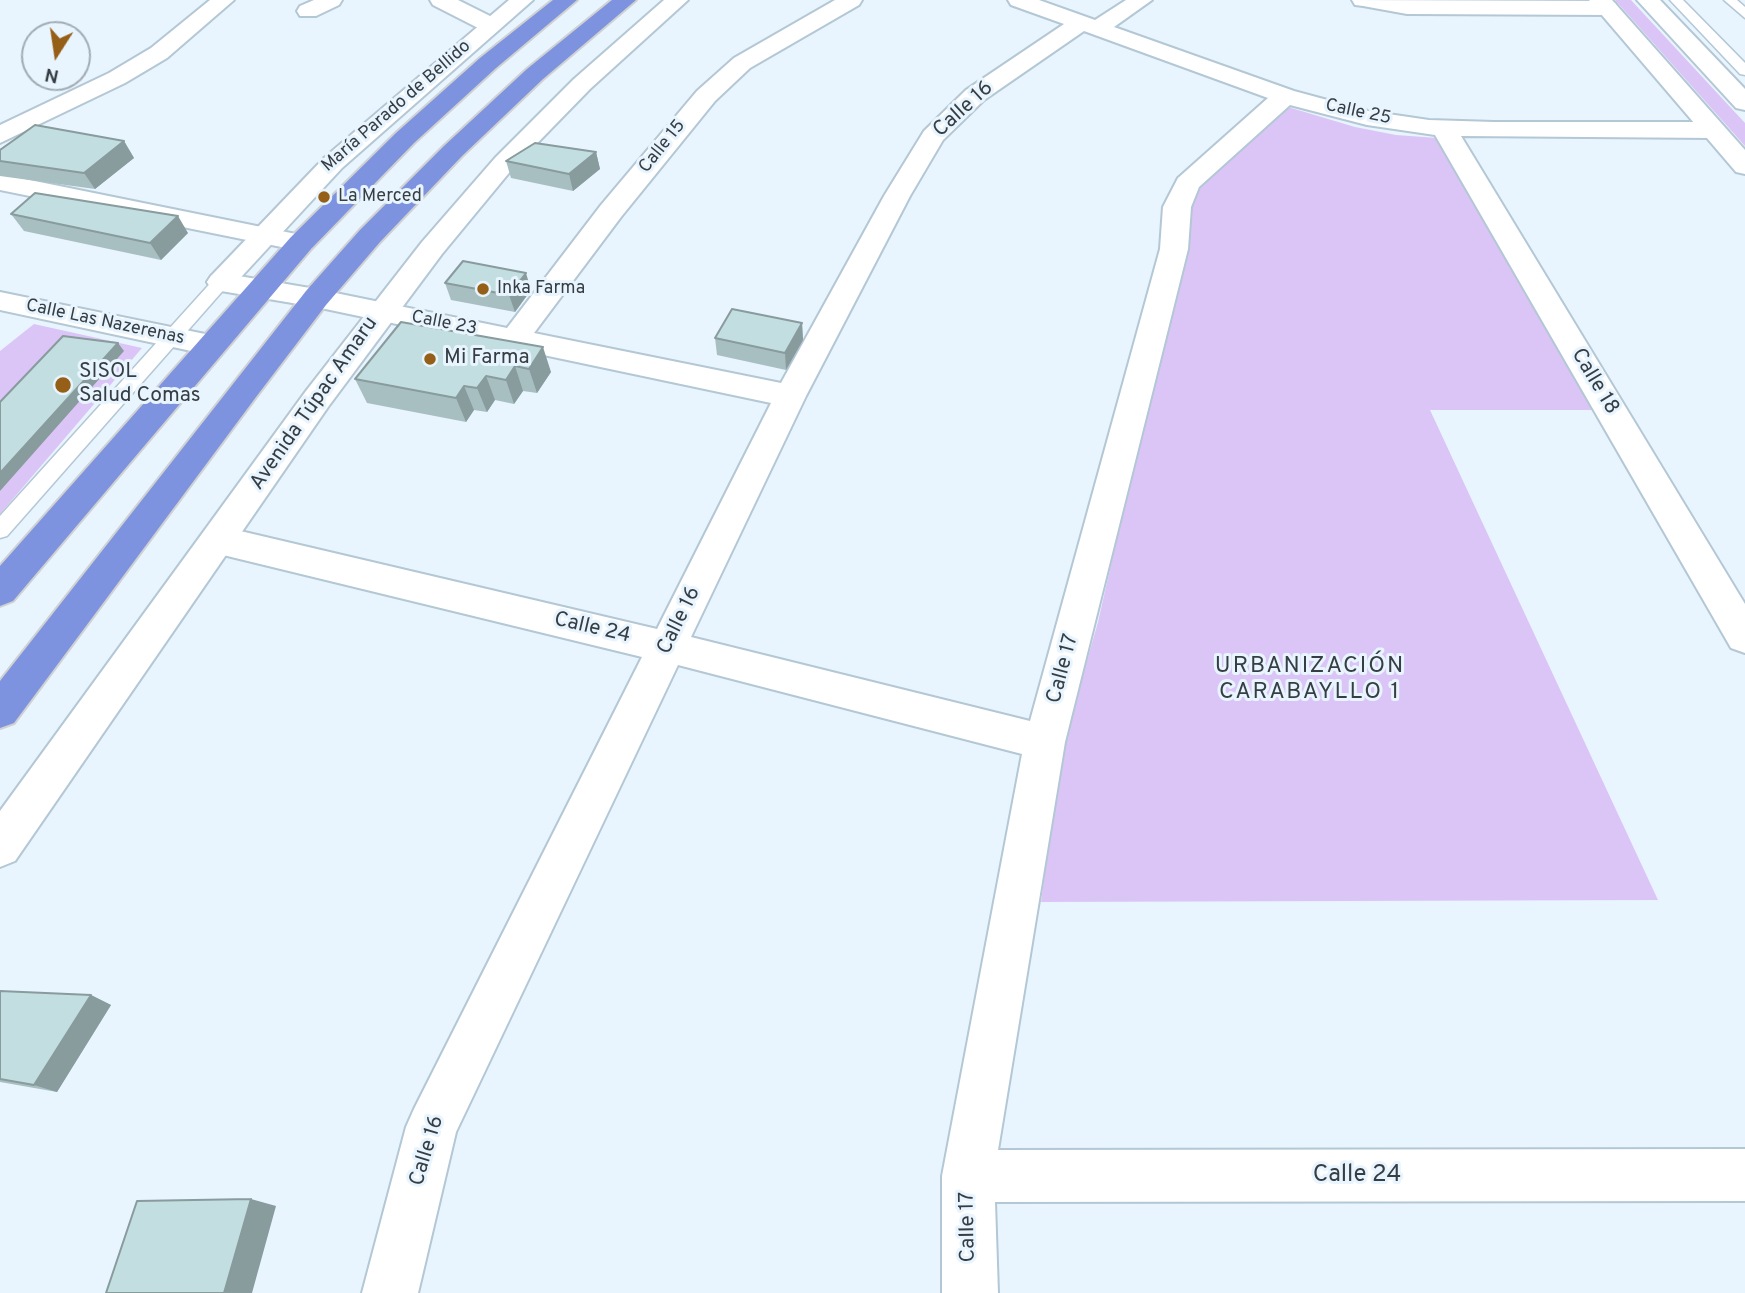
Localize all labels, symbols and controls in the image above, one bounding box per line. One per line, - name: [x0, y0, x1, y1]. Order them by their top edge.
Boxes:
- north arrow: [21, 21, 91, 91]
- street label: María Parado de Bellido: [318, 36, 476, 178]
- text: N: [43, 61, 61, 88]
- street label: Calle 16: [929, 76, 999, 144]
- street label: Calle 25: [1323, 96, 1393, 130]
- street label: Calle 15: [635, 116, 691, 178]
- place label: La Merced: [338, 186, 422, 208]
- marker: La Merced: [316, 189, 332, 205]
- place label: Inka Farma: [497, 278, 585, 300]
- marker: Inka Farma: [475, 281, 491, 297]
- street label: Calle Las Nazerenas: [24, 296, 186, 350]
- street label: Calle 23: [409, 307, 479, 341]
- street label: Avenida Túpac Amaru: [246, 313, 384, 495]
- street label: Calle 18: [1565, 344, 1623, 420]
- place label: Mi Farma: [444, 346, 530, 372]
- marker: Mi Farma: [422, 351, 438, 367]
- place label: SISOL Salud Comas: [79, 360, 201, 410]
- marker: SISOL Salud Comas: [53, 375, 73, 395]
- street label: Calle 16: [653, 583, 707, 659]
- street label: Calle 24: [551, 608, 633, 650]
- street label: Calle 17: [1043, 632, 1085, 706]
- district label: URBANIZACIÓN CARABAYLLO 1: [1216, 653, 1404, 707]
- street label: Calle 16: [405, 1113, 451, 1189]
- street label: Calle 24: [1313, 1162, 1401, 1190]
- street label: Calle 17: [956, 1191, 982, 1263]

